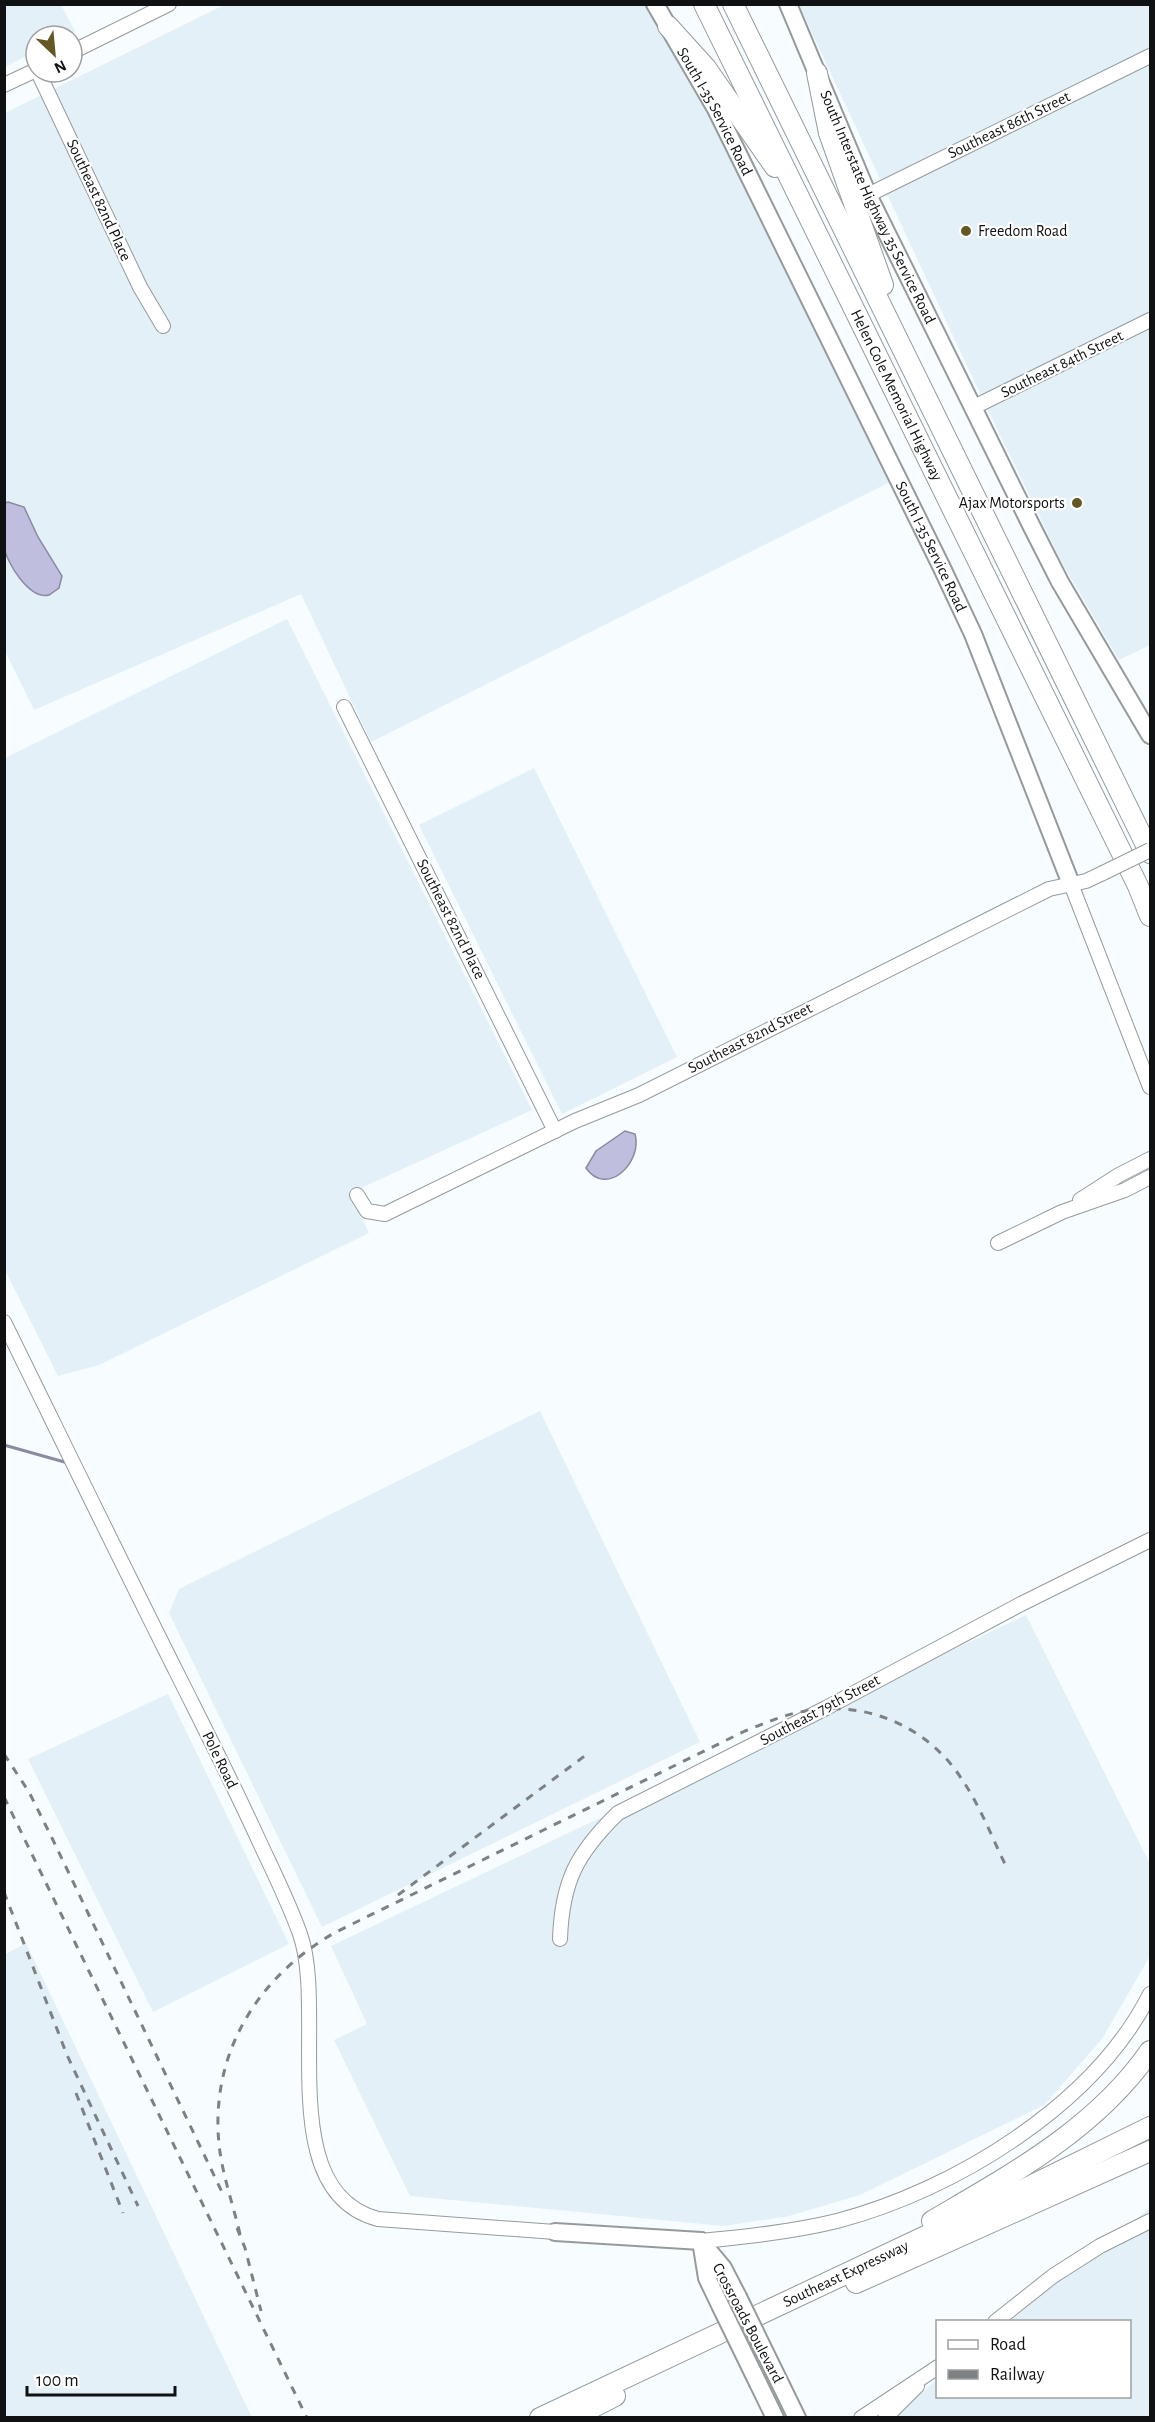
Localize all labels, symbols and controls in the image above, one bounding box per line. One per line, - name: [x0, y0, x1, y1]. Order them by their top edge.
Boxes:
- north arrow: [24, 24, 84, 84]
- street label: South I-35 Service Road: [674, 45, 755, 178]
- text: N: [52, 57, 69, 76]
- street label: South Interstate Highway 35 Service Road: [817, 88, 938, 326]
- street label: Southeast 86th Street: [945, 88, 1073, 162]
- street label: Southeast 82nd Place: [64, 137, 134, 263]
- place label: Freedom Road: [978, 223, 1068, 239]
- marker: Freedom Road: [959, 224, 973, 238]
- street label: Helen Cole Memorial Highway: [848, 307, 945, 484]
- street label: Southeast 84th Street: [998, 327, 1126, 401]
- street label: South I-35 Service Road: [893, 479, 969, 614]
- place label: Ajax Motorsports: [959, 495, 1065, 512]
- marker: Ajax Motorsports: [1070, 496, 1084, 510]
- street label: Southeast 82nd Place: [414, 856, 488, 982]
- street label: Southeast 82nd Street: [685, 1000, 815, 1076]
- street label: Southeast 79th Street: [758, 1672, 882, 1748]
- street label: Pole Road: [199, 1729, 241, 1791]
- street label: Southeast Expressway: [780, 2237, 912, 2310]
- street label: Crossroads Boulevard: [710, 2261, 786, 2385]
- legend: [936, 2320, 1131, 2398]
- text: Road: [990, 2336, 1026, 2354]
- scale bar: [27, 2359, 176, 2397]
- text: Railway: [990, 2366, 1045, 2384]
- text: 100 m: [36, 2372, 79, 2390]

